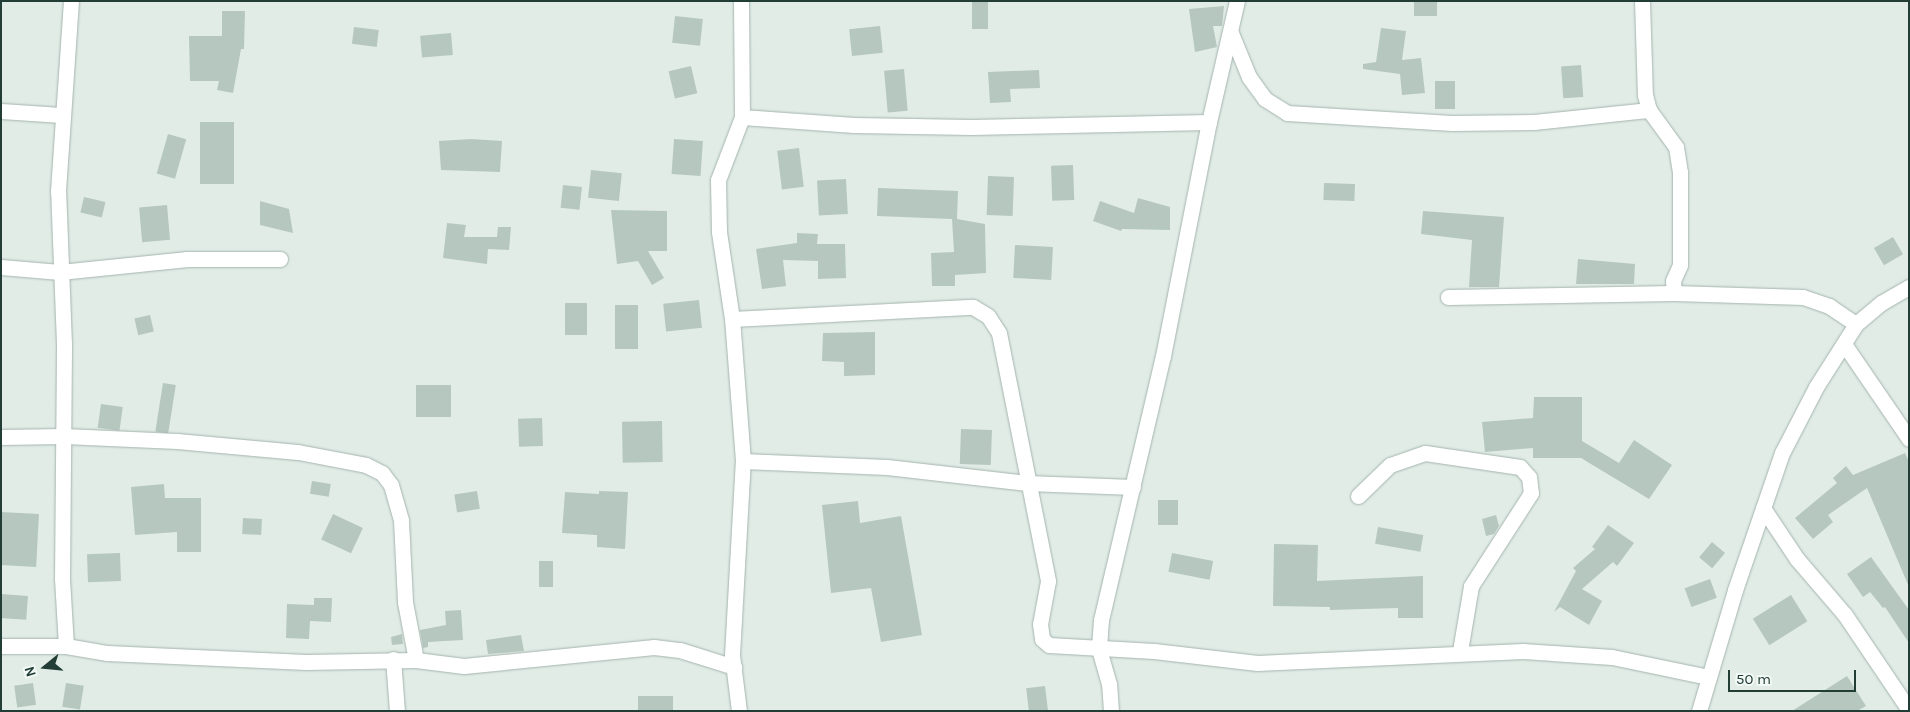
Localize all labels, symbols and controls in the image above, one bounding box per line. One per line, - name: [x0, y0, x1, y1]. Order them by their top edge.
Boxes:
- north arrow: [20, 642, 70, 692]
- scale bar: [1730, 660, 1858, 692]
- text: N: [21, 664, 40, 679]
- text: 50 m: [1736, 670, 1771, 688]

